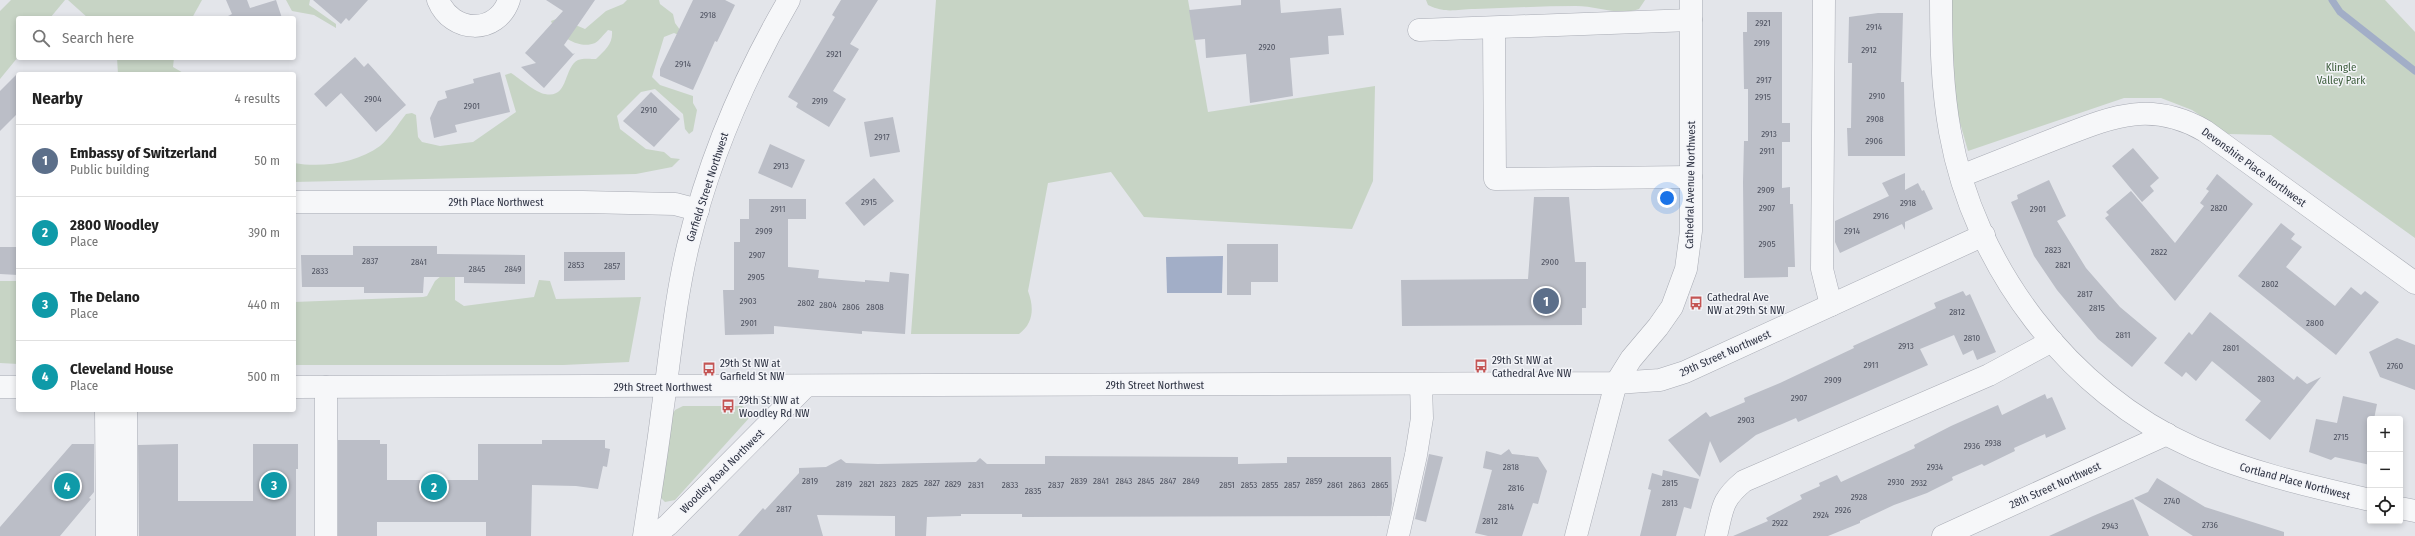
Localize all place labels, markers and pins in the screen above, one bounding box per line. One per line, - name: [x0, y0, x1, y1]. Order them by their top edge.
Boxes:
- pin: 1: [1533, 286, 1559, 316]
- place label: Cathedral Ave NW at 29th St NW: [1707, 291, 1785, 317]
- bus stop icon: Cathedral Ave NW at 29th St NW: [1688, 295, 1704, 311]
- place label: 29th St NW at Cathedral Ave NW: [1492, 354, 1571, 380]
- place label: 29th St NW at Garfield St NW: [720, 357, 785, 383]
- bus stop icon: 29th St NW at Cathedral Ave NW: [1473, 358, 1489, 374]
- bus stop icon: 29th St NW at Garfield St NW: [701, 361, 717, 377]
- place label: 29th St NW at Woodley Rd NW: [739, 394, 810, 420]
- bus stop icon: 29th St NW at Woodley Rd NW: [720, 398, 736, 414]
- pin: 3: [261, 470, 287, 500]
- pin: 4: [54, 471, 80, 501]
- pin: 2: [421, 472, 447, 502]

